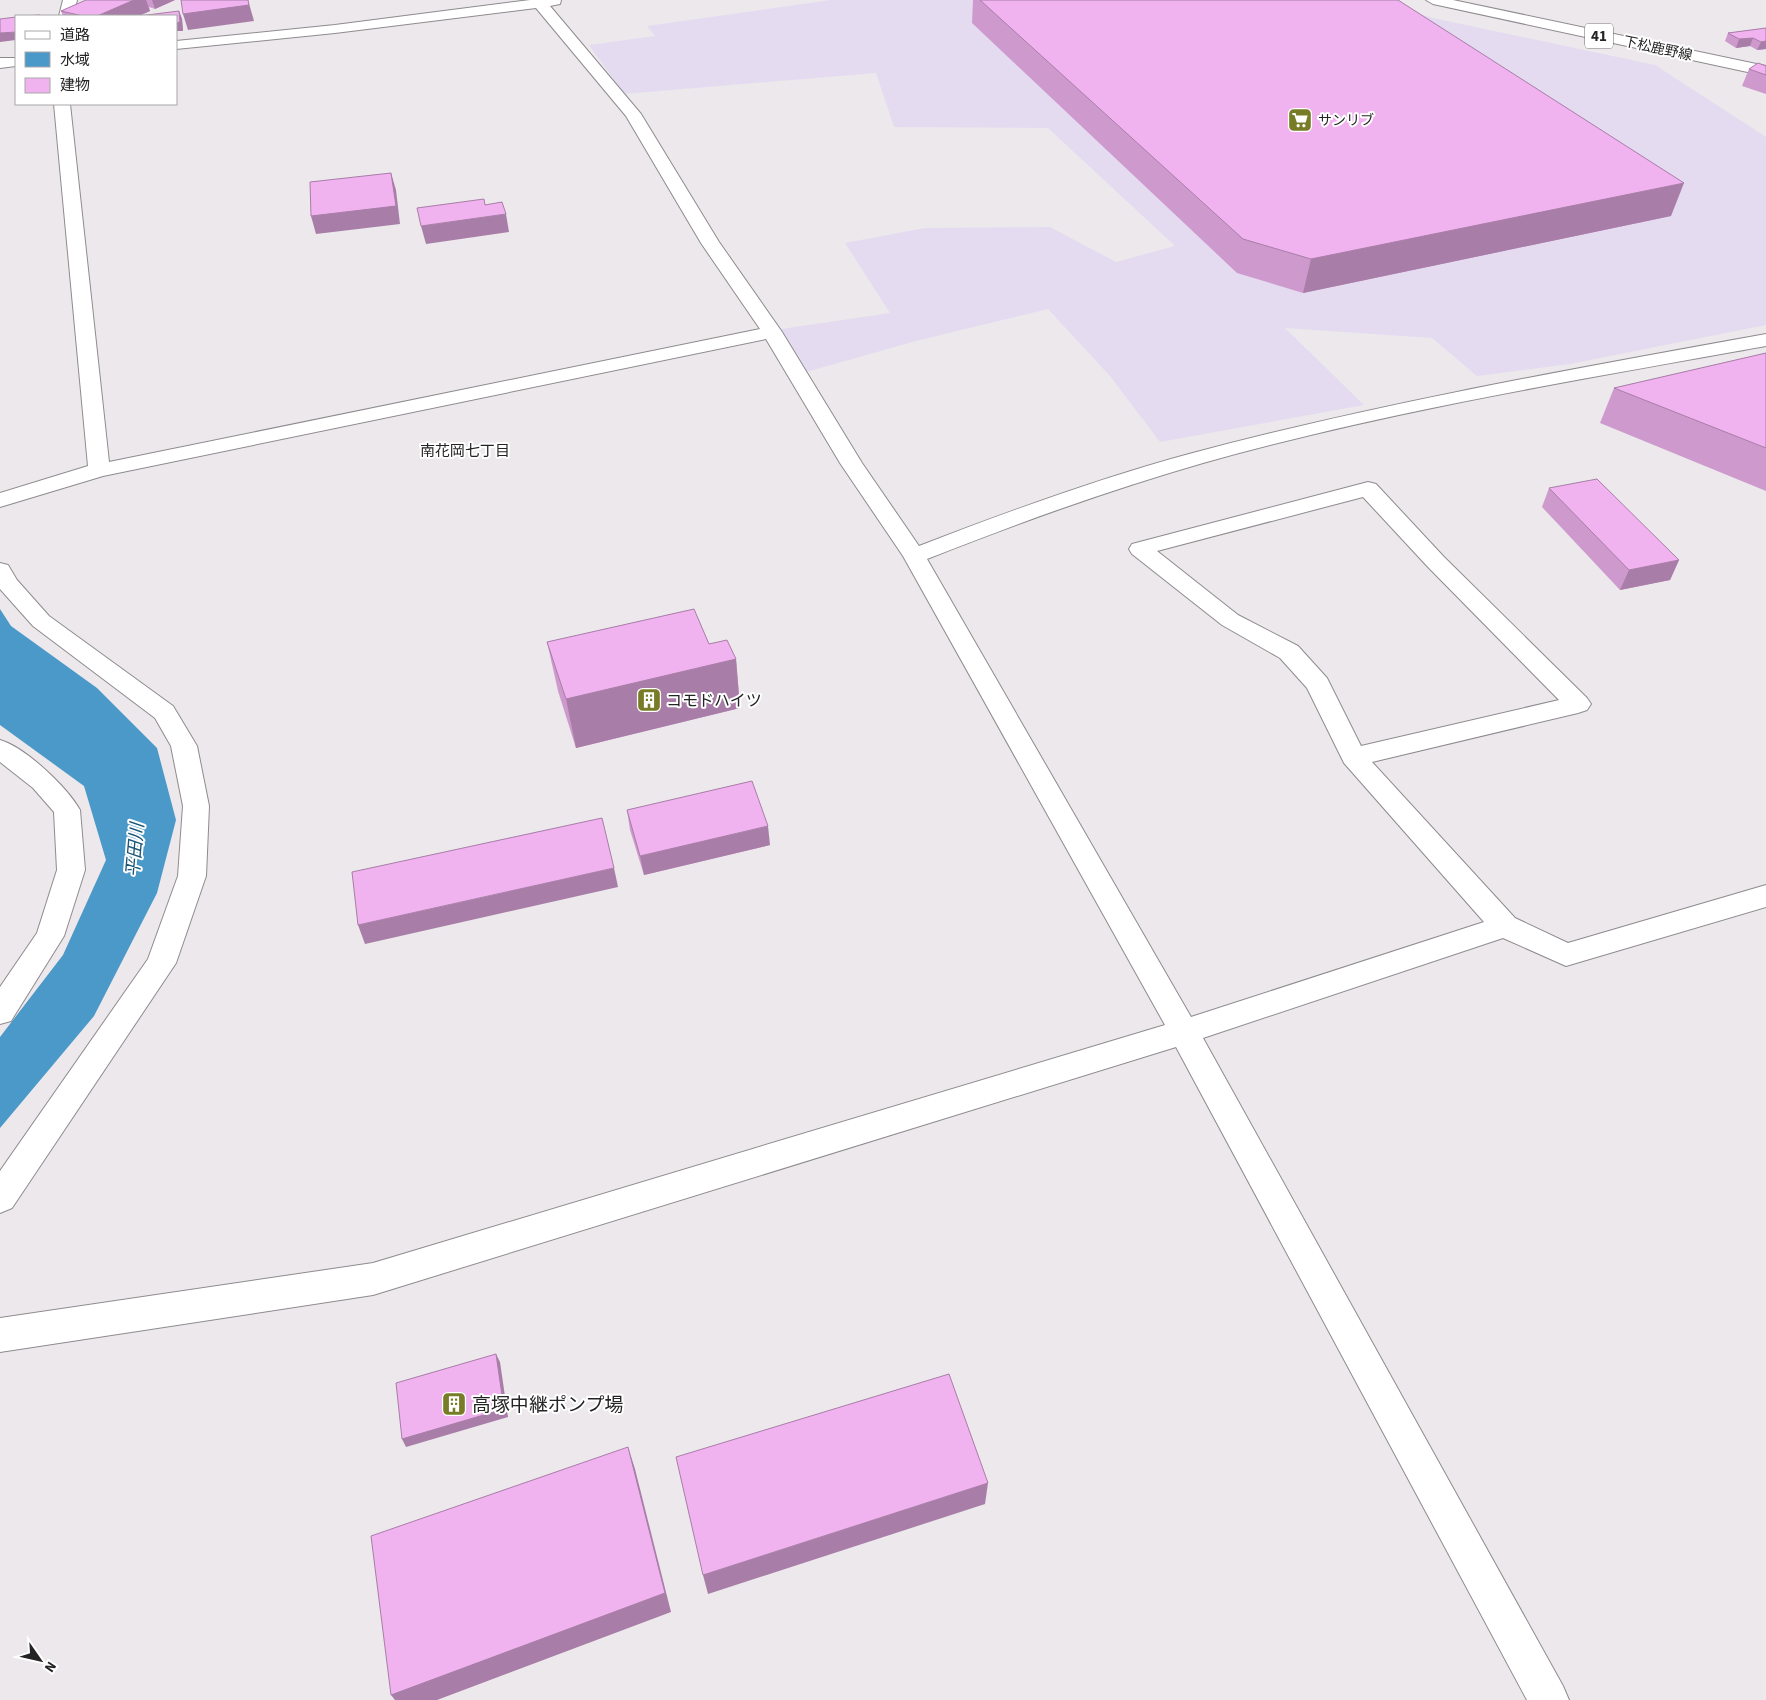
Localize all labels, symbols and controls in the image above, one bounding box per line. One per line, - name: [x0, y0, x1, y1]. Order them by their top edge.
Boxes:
- legend: [15, 15, 178, 105]
- road number: 41: [1585, 24, 1613, 48]
- text: 道路: [60, 25, 90, 46]
- street label: 下松鹿野線: [1621, 32, 1694, 66]
- text: 水域: [60, 50, 90, 71]
- text: 建物: [60, 75, 90, 96]
- supermarket icon: サンリブ: [1287, 107, 1313, 133]
- place label: サンリブ: [1318, 111, 1374, 131]
- district label: 南花岡七丁目: [420, 441, 510, 462]
- building icon: コモドハイツ: [636, 687, 662, 713]
- place label: コモドハイツ: [666, 690, 762, 712]
- water label: 平田川: [121, 820, 150, 878]
- building icon: 高塚中継ポンプ場: [441, 1391, 467, 1417]
- place label: 高塚中継ポンプ場: [472, 1392, 623, 1419]
- north arrow: [15, 1635, 65, 1685]
- text: N: [39, 1657, 61, 1676]

